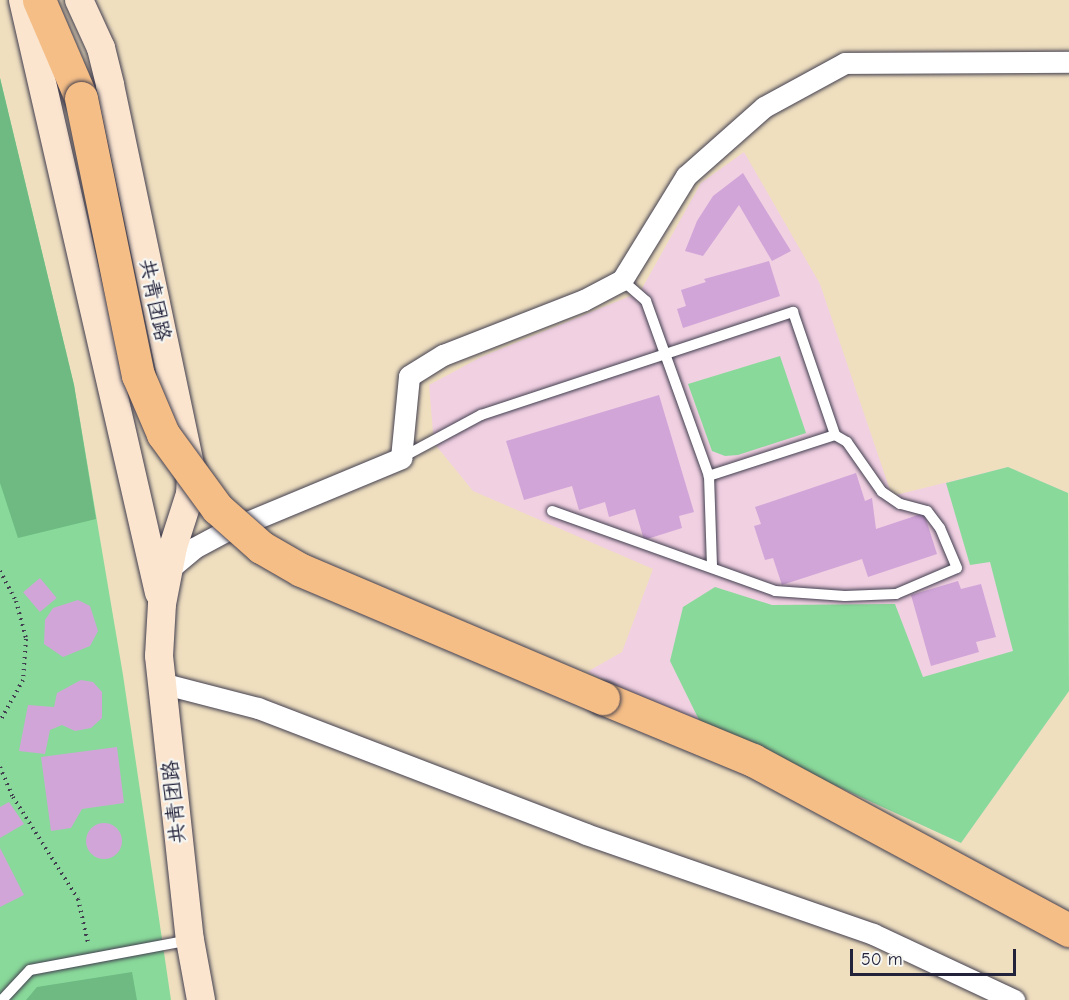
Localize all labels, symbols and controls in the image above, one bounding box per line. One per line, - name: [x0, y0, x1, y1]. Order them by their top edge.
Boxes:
- street label: 共青团路: [134, 256, 176, 344]
- street label: 共青团路: [157, 759, 191, 845]
- scale bar: [853, 937, 1020, 975]
- text: 50 m: [861, 949, 903, 970]

